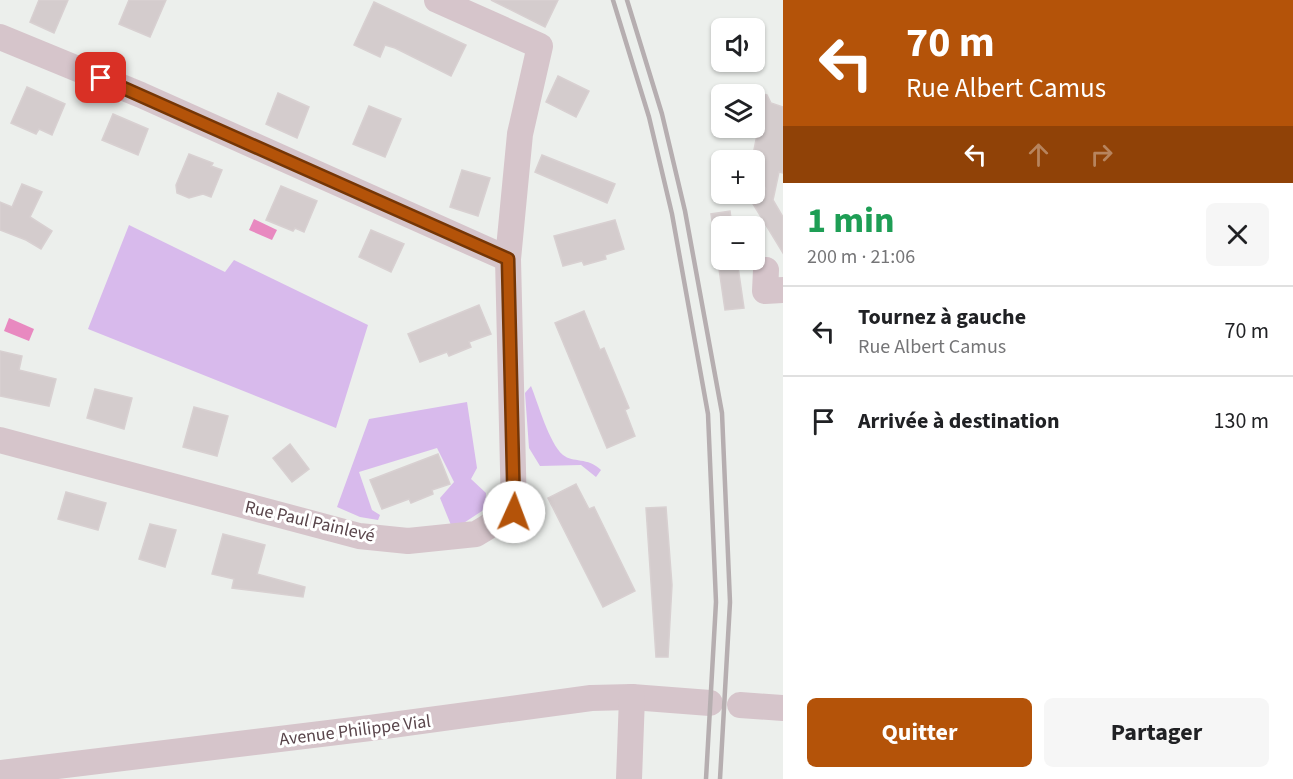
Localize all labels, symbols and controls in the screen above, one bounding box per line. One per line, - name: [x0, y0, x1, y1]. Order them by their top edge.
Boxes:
- text: 70 m: [906, 13, 995, 73]
- map controls: [711, 18, 765, 270]
- button: sound: [711, 18, 765, 72]
- icon: left: [807, 24, 885, 102]
- pin: [75, 52, 126, 103]
- icon: arrive: [84, 61, 117, 94]
- text: Rue Albert Camus: [906, 69, 1106, 108]
- button: layers: [711, 84, 765, 138]
- icon: left: [959, 138, 992, 171]
- icon: ahead: [1022, 138, 1055, 171]
- icon: right: [1085, 138, 1118, 171]
- button: +: [711, 150, 765, 204]
- text: 1 min: [807, 195, 895, 246]
- button: close: [1206, 203, 1269, 266]
- button: −: [711, 216, 765, 270]
- text: 200 m · 21:06: [807, 243, 915, 271]
- text: Tournez à gauche: [858, 301, 1026, 333]
- icon: left: [807, 315, 840, 348]
- text: 70 m: [1224, 315, 1269, 347]
- text: Rue Albert Camus: [858, 333, 1006, 361]
- icon: arrive: [807, 405, 840, 438]
- text: Arrivée à destination: [858, 405, 1060, 437]
- text: 130 m: [1214, 405, 1269, 437]
- position arrow: [482, 480, 546, 544]
- street label: Rue Paul Painlevé: [242, 494, 377, 549]
- button: Quitter: [807, 698, 1032, 767]
- button: Partager: [1044, 698, 1269, 767]
- street label: Avenue Philippe Vial: [278, 709, 432, 752]

